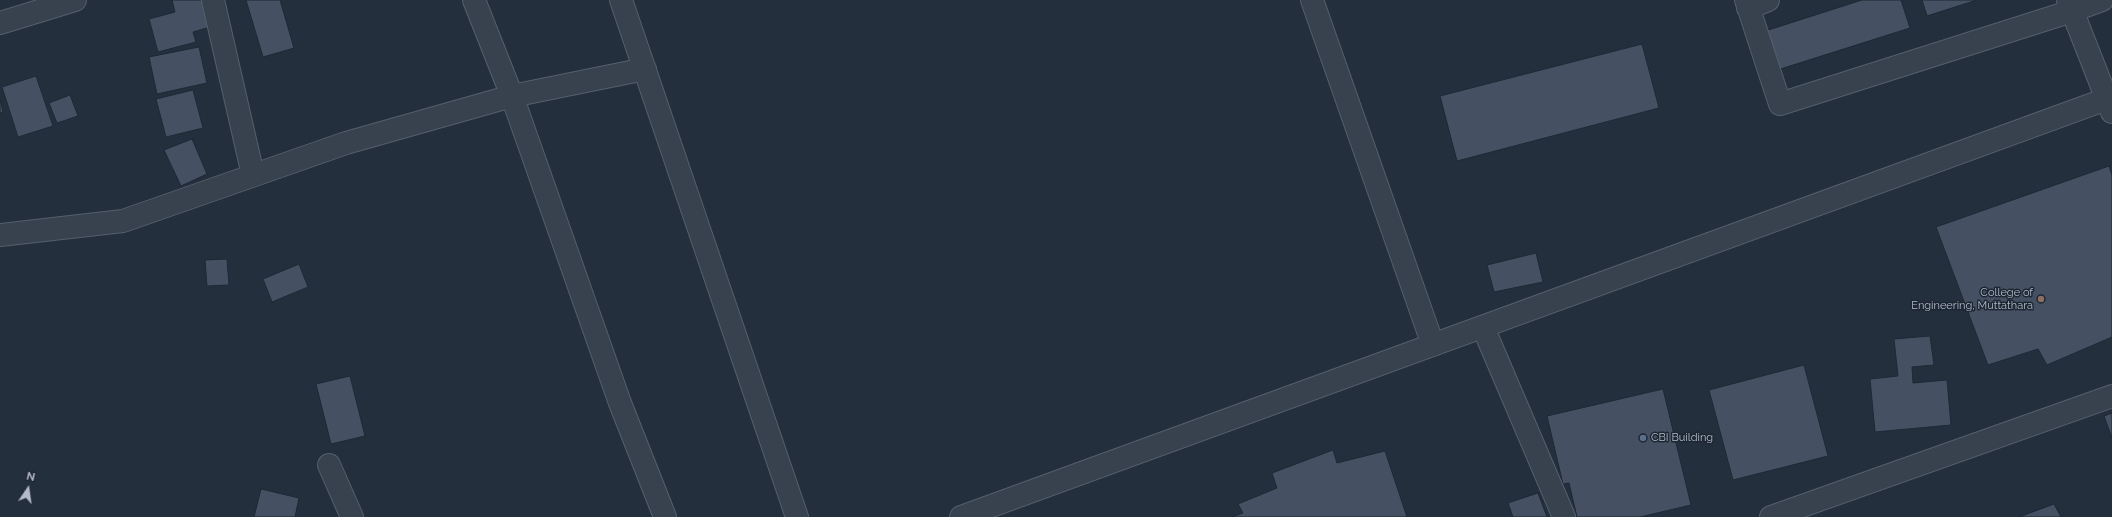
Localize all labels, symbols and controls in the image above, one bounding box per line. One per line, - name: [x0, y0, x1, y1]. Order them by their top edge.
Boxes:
- place label: College of Engineering, Muttathara: [1911, 286, 2033, 312]
- marker: College of Engineering, Muttathara: [2036, 294, 2046, 304]
- place label: CBI Building: [1651, 431, 1713, 445]
- marker: CBI Building: [1638, 433, 1648, 443]
- north arrow: [8, 469, 48, 509]
- text: N: [25, 470, 36, 484]

